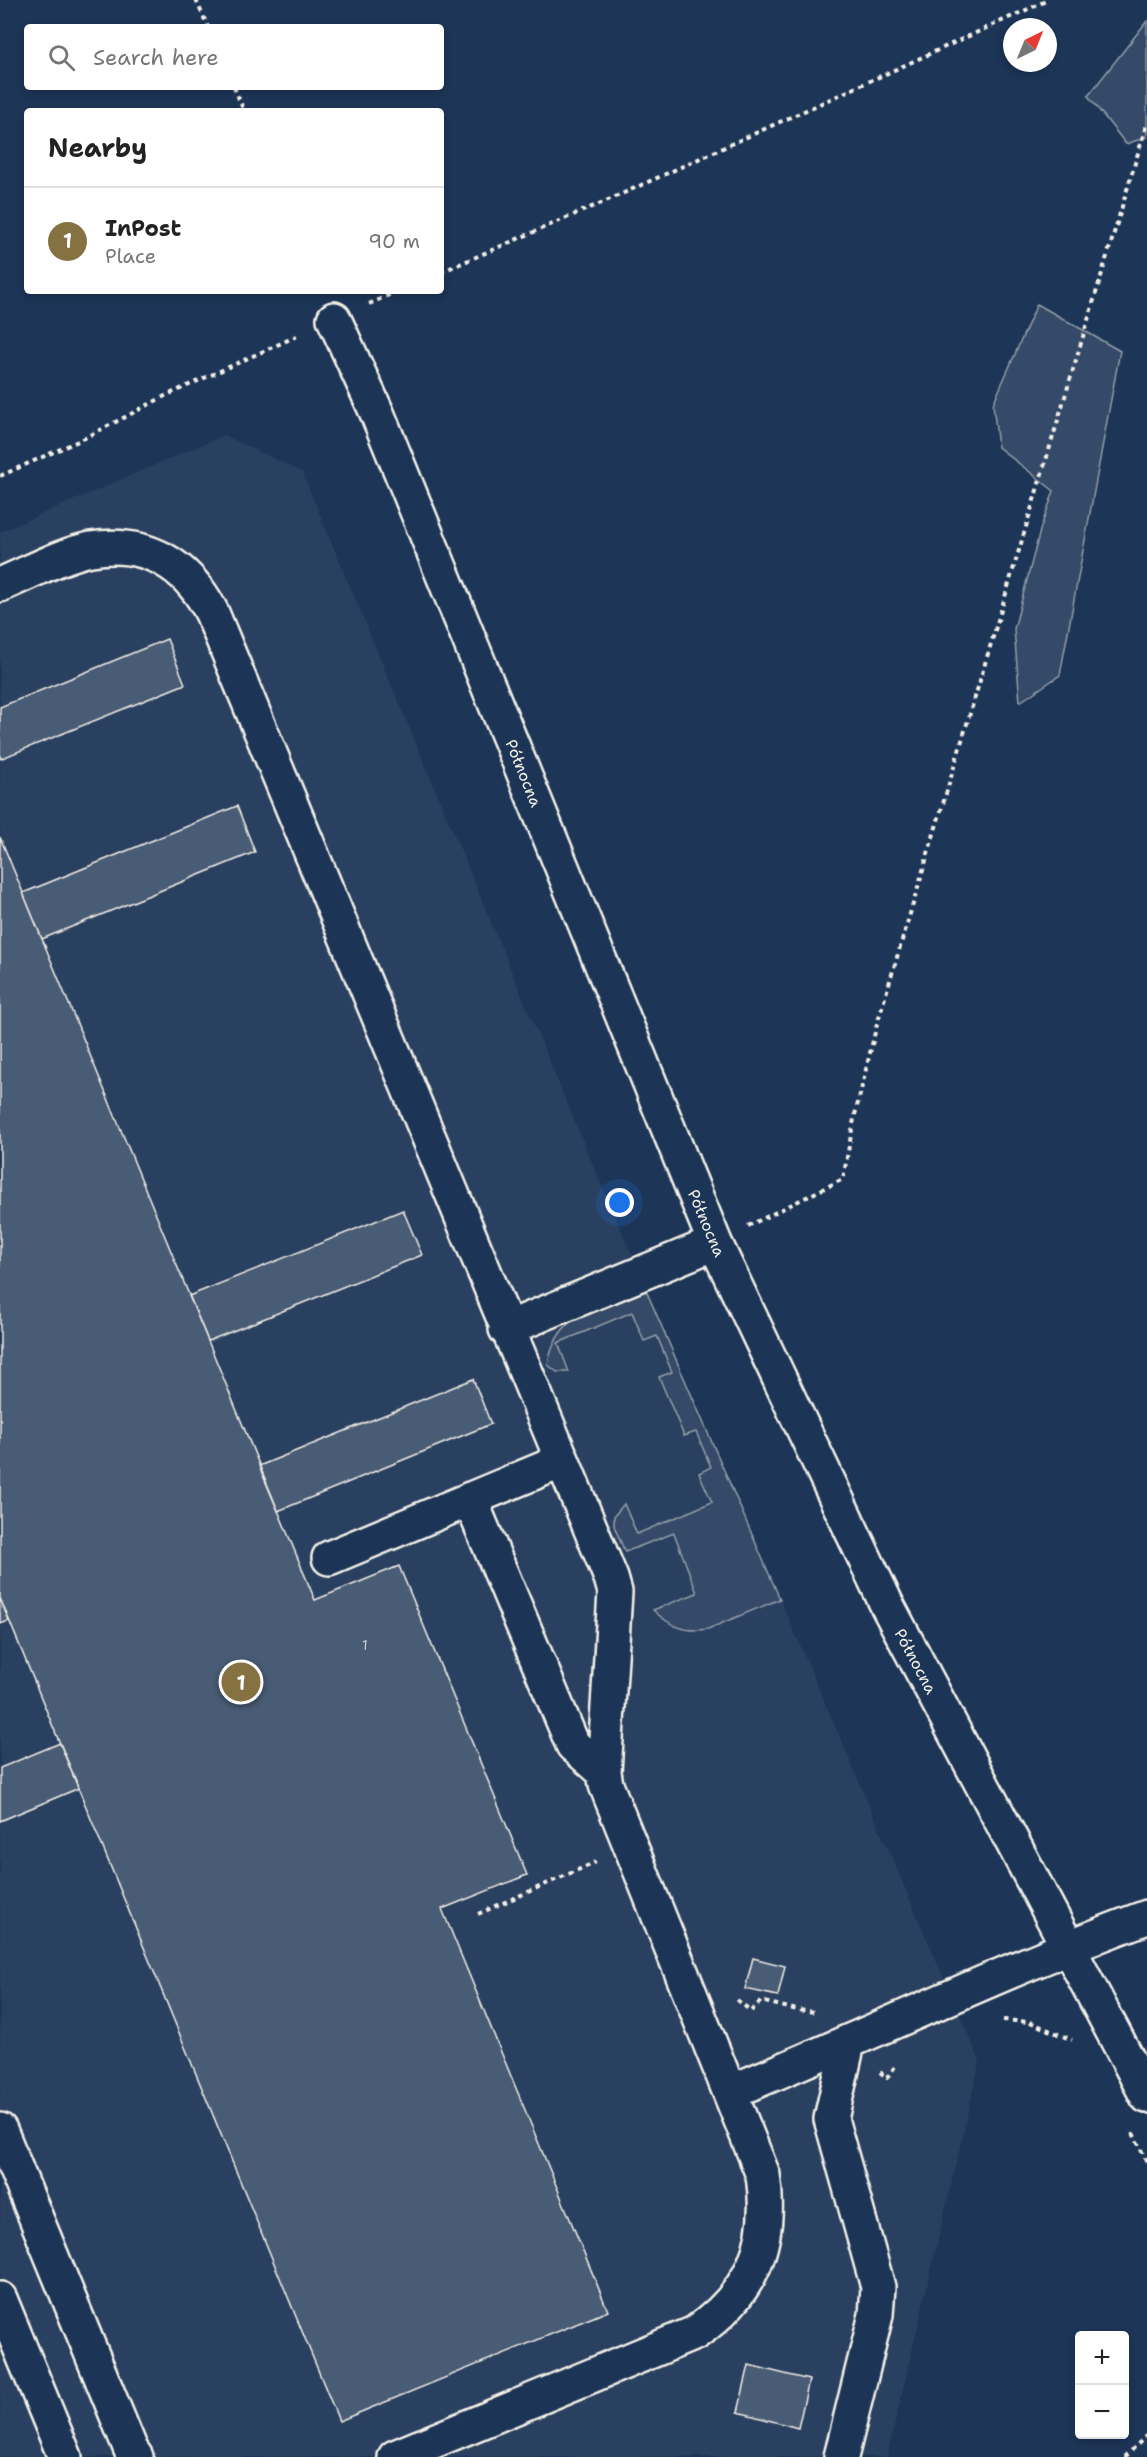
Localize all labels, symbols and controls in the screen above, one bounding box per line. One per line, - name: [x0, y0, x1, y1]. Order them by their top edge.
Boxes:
- north arrow: [1003, 18, 1057, 72]
- search box: [24, 24, 444, 90]
- icon: search: [45, 41, 78, 74]
- text: Search here: [93, 43, 219, 72]
- text: Nearby: [48, 130, 147, 165]
- text: InPost: [105, 214, 181, 243]
- text: 1: [63, 228, 72, 254]
- text: 90 m: [368, 228, 420, 254]
- text: Place: [105, 243, 156, 269]
- street label: Północna: [500, 736, 547, 810]
- street label: Północna: [683, 1186, 730, 1260]
- your location: [605, 1188, 634, 1217]
- street label: Północna: [890, 1625, 942, 1698]
- house number: 1: [362, 1636, 368, 1654]
- pin: 1: [222, 1660, 260, 1704]
- map controls: [1075, 2331, 1129, 2439]
- button: +: [1075, 2331, 1129, 2385]
- button: −: [1075, 2385, 1129, 2439]

